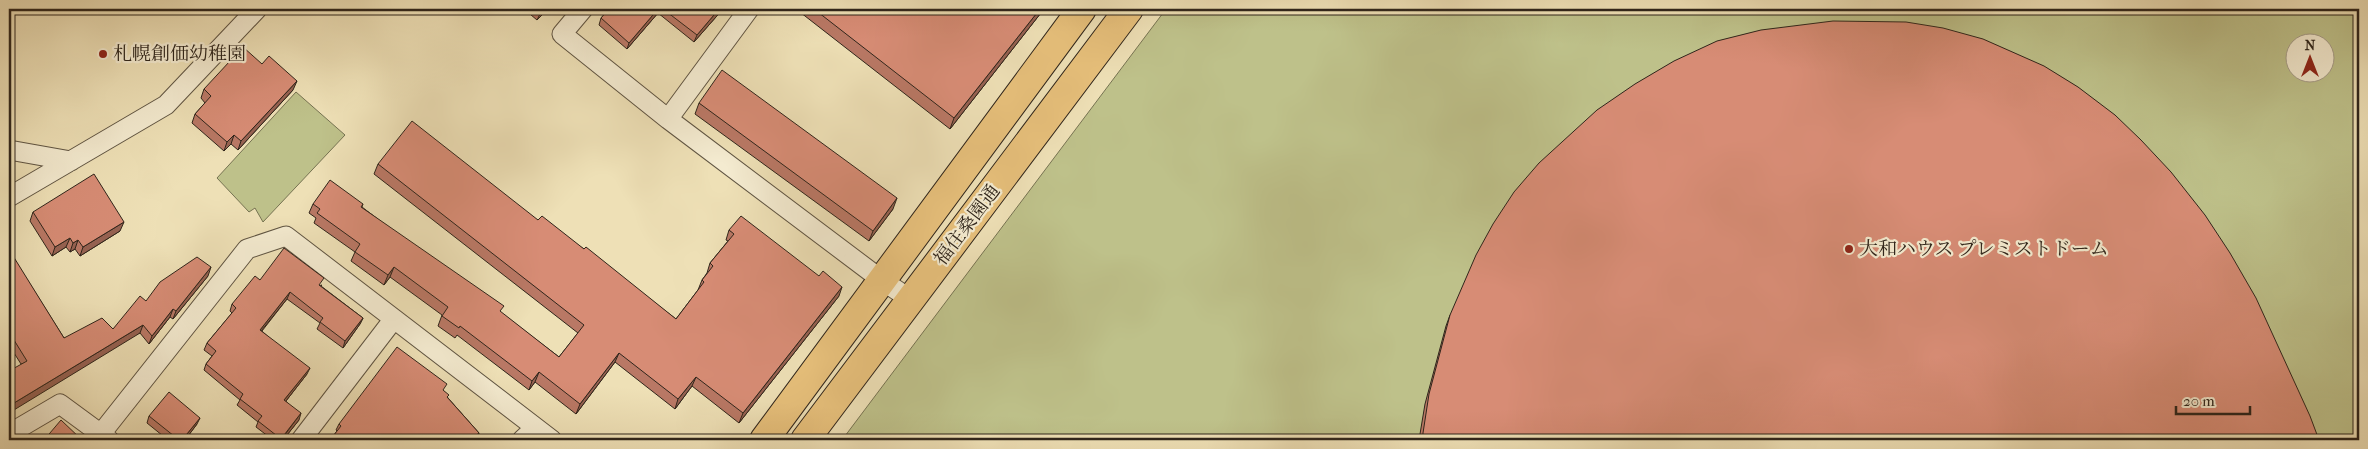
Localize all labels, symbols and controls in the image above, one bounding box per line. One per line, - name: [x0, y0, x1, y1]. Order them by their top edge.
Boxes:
- north arrow: [2286, 32, 2336, 82]
- text: N: [2305, 37, 2316, 54]
- place label: 札幌創価幼稚園: [113, 43, 246, 65]
- marker: 札幌創価幼稚園: [97, 48, 109, 60]
- street label: 福住桑園通: [930, 180, 1004, 270]
- place label: 大和ハウス プレミストドーム: [1859, 238, 2109, 260]
- marker: 大和ハウス プレミストドーム: [1843, 243, 1855, 255]
- scale bar: [2176, 384, 2249, 416]
- text: 20 m: [2183, 392, 2215, 410]

